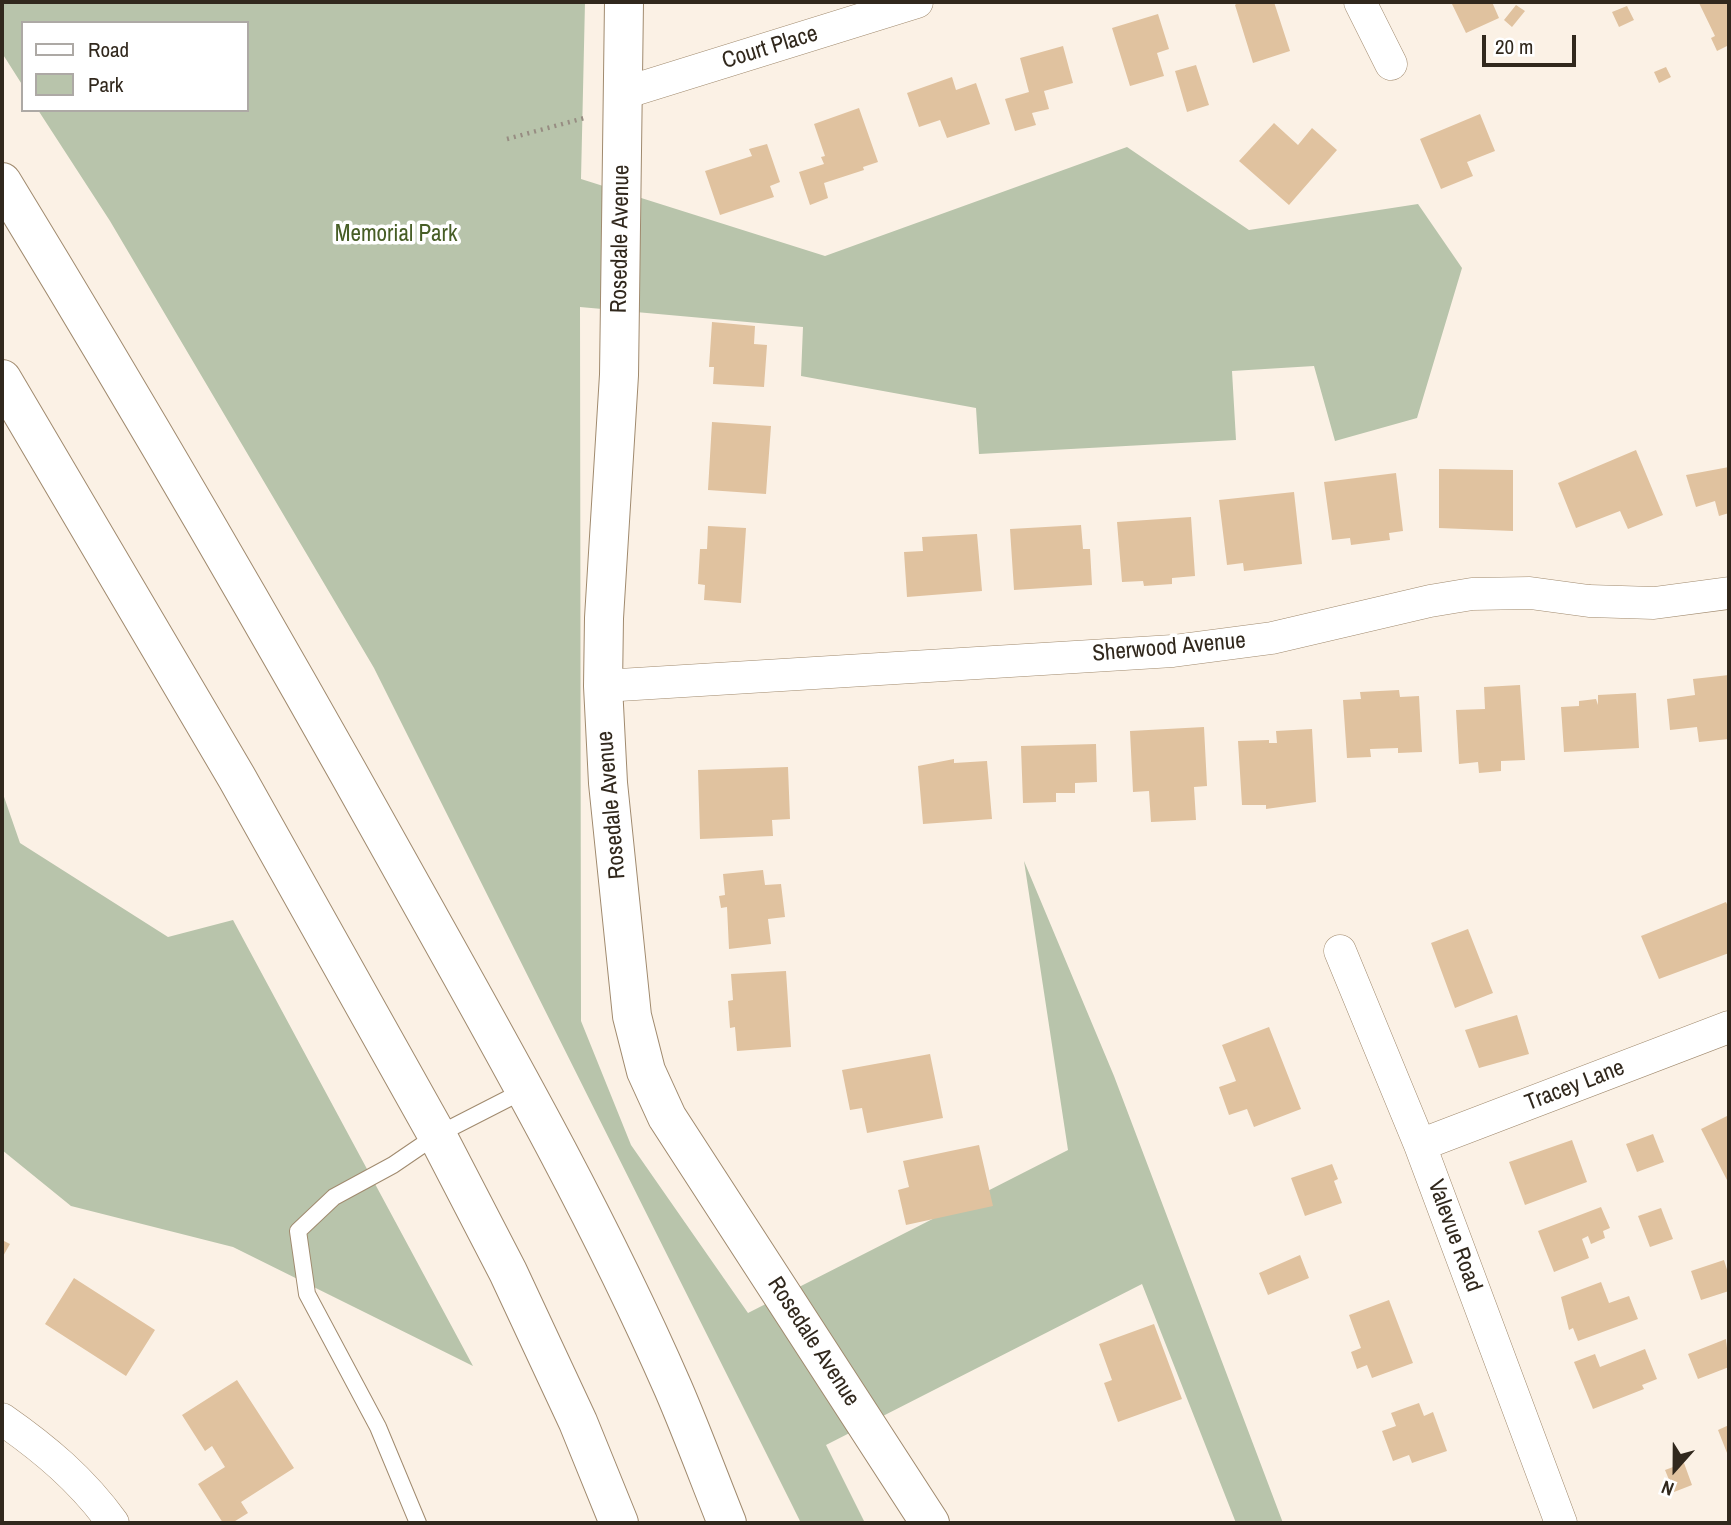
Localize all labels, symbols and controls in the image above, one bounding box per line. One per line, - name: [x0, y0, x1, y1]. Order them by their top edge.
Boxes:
- street label: Court Place: [719, 20, 821, 76]
- legend: [21, 21, 248, 112]
- scale bar: [1486, 21, 1580, 65]
- text: 20 m: [1495, 32, 1533, 61]
- text: Road: [88, 35, 129, 64]
- text: Park: [88, 70, 123, 99]
- street label: Rosedale Avenue: [606, 164, 636, 314]
- park label: Memorial Park: [335, 221, 457, 249]
- street label: Sherwood Avenue: [1091, 628, 1247, 668]
- street label: Rosedale Avenue: [592, 730, 632, 880]
- street label: Tracey Lane: [1521, 1054, 1629, 1118]
- street label: Valevue Road: [1421, 1176, 1487, 1296]
- street label: Rosedale Avenue: [761, 1272, 865, 1412]
- north arrow: [1640, 1434, 1710, 1504]
- text: N: [1658, 1474, 1677, 1503]

